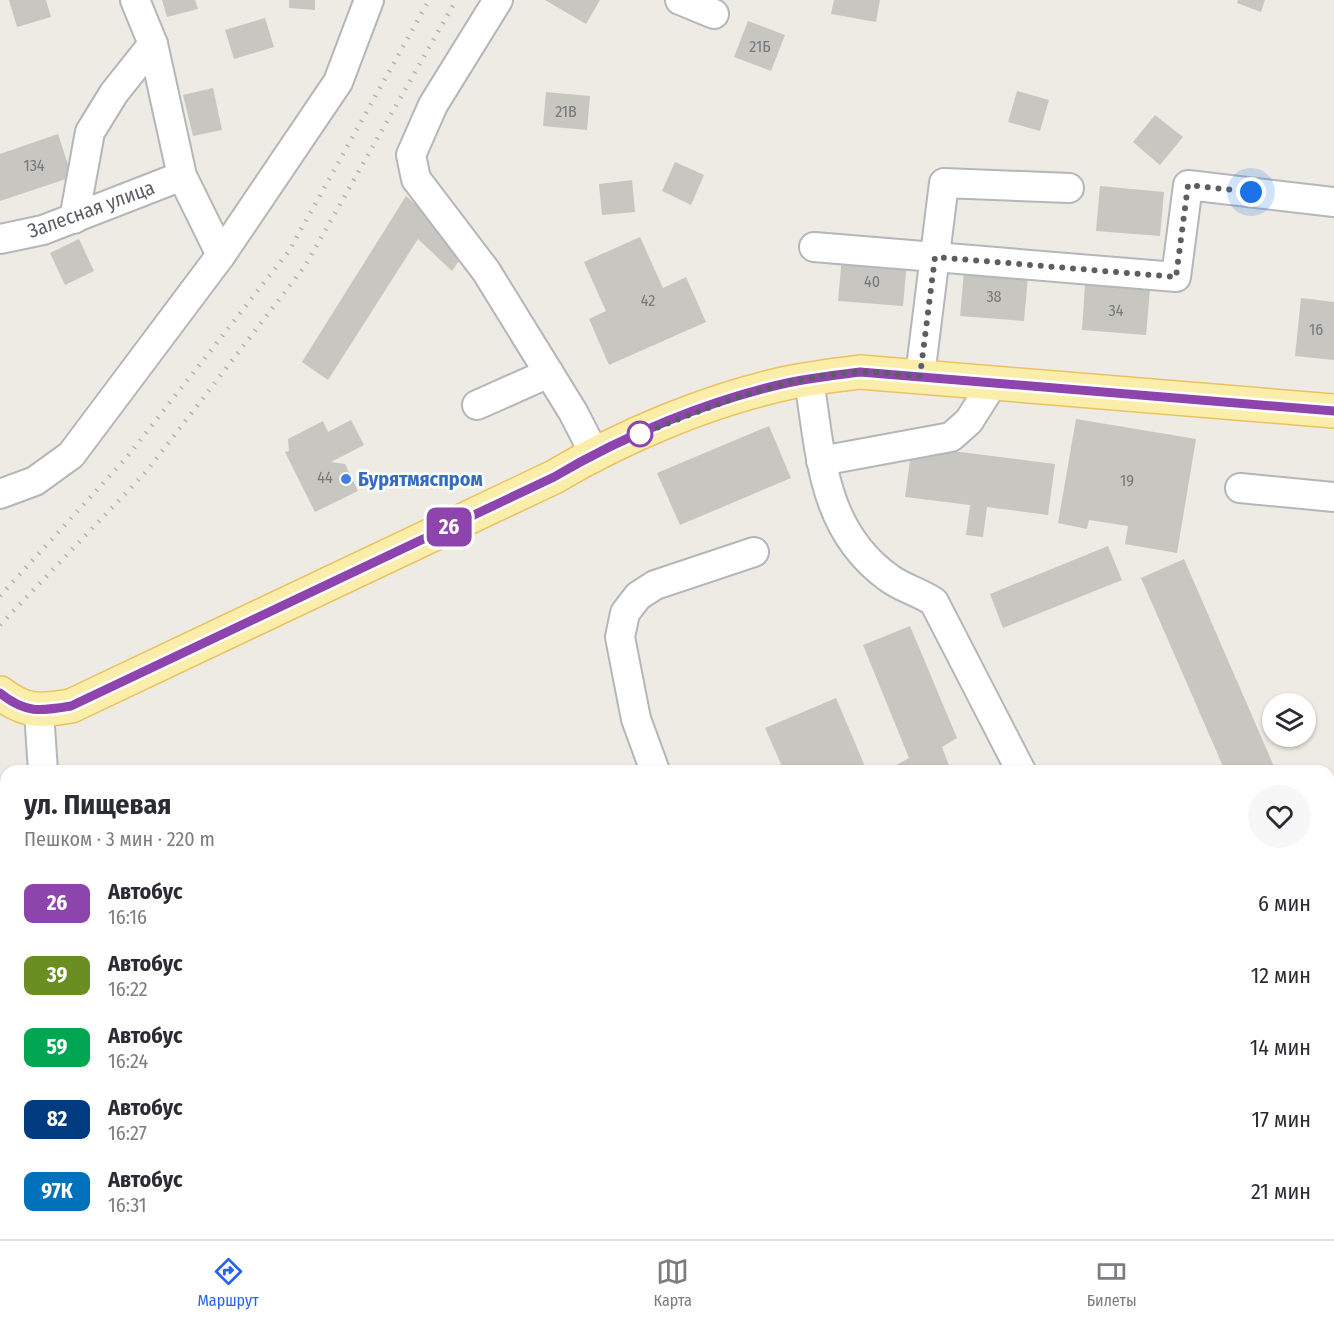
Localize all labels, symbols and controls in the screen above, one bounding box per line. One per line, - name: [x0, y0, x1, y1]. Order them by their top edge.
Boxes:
- house number: 21Б: [749, 37, 771, 56]
- house number: 21В: [555, 102, 577, 121]
- house number: 134: [23, 156, 45, 175]
- street label: Залесная улица: [24, 175, 158, 243]
- your location: [1236, 177, 1266, 207]
- house number: 40: [864, 272, 880, 291]
- house number: 38: [986, 287, 1002, 306]
- house number: 42: [641, 291, 655, 310]
- house number: 34: [1109, 301, 1124, 320]
- house number: 16: [1309, 320, 1323, 339]
- unlabelled marker: [627, 421, 653, 447]
- place label: Бурятмяспром: [358, 467, 483, 491]
- house number: 44: [317, 468, 333, 487]
- house number: 19: [1120, 471, 1134, 490]
- marker: Бурятмяспром: [339, 472, 353, 486]
- line badge: 26: [422, 508, 476, 546]
- text: 26: [439, 514, 459, 540]
- map controls: [1262, 693, 1316, 747]
- button: layers: [1262, 693, 1316, 747]
- button: heart: [1248, 785, 1311, 848]
- text: ул. Пищевая: [24, 788, 171, 821]
- text: Пешком · 3 мин · 220 m: [24, 827, 215, 851]
- text: Автобус: [108, 878, 183, 905]
- text: 26: [47, 890, 67, 916]
- text: 6 мин: [1258, 890, 1311, 917]
- text: 16:16: [108, 905, 147, 929]
- text: Автобус: [108, 950, 183, 977]
- text: 39: [47, 962, 67, 988]
- text: 12 мин: [1251, 962, 1311, 989]
- text: 16:22: [108, 977, 148, 1001]
- text: Автобус: [108, 1022, 183, 1049]
- text: 59: [47, 1034, 67, 1060]
- text: 14 мин: [1250, 1034, 1311, 1061]
- text: 16:24: [108, 1049, 148, 1073]
- text: Автобус: [108, 1094, 183, 1121]
- text: 82: [47, 1106, 67, 1132]
- text: 17 мин: [1251, 1106, 1311, 1133]
- text: 16:27: [108, 1121, 147, 1145]
- text: Автобус: [108, 1166, 183, 1193]
- text: 97К: [41, 1178, 73, 1204]
- text: 21 мин: [1251, 1178, 1311, 1205]
- text: 16:31: [108, 1193, 146, 1217]
- tab: Маршрут: [197, 1255, 259, 1310]
- tab: Карта: [654, 1255, 692, 1310]
- tab: Билеты: [1087, 1255, 1137, 1310]

